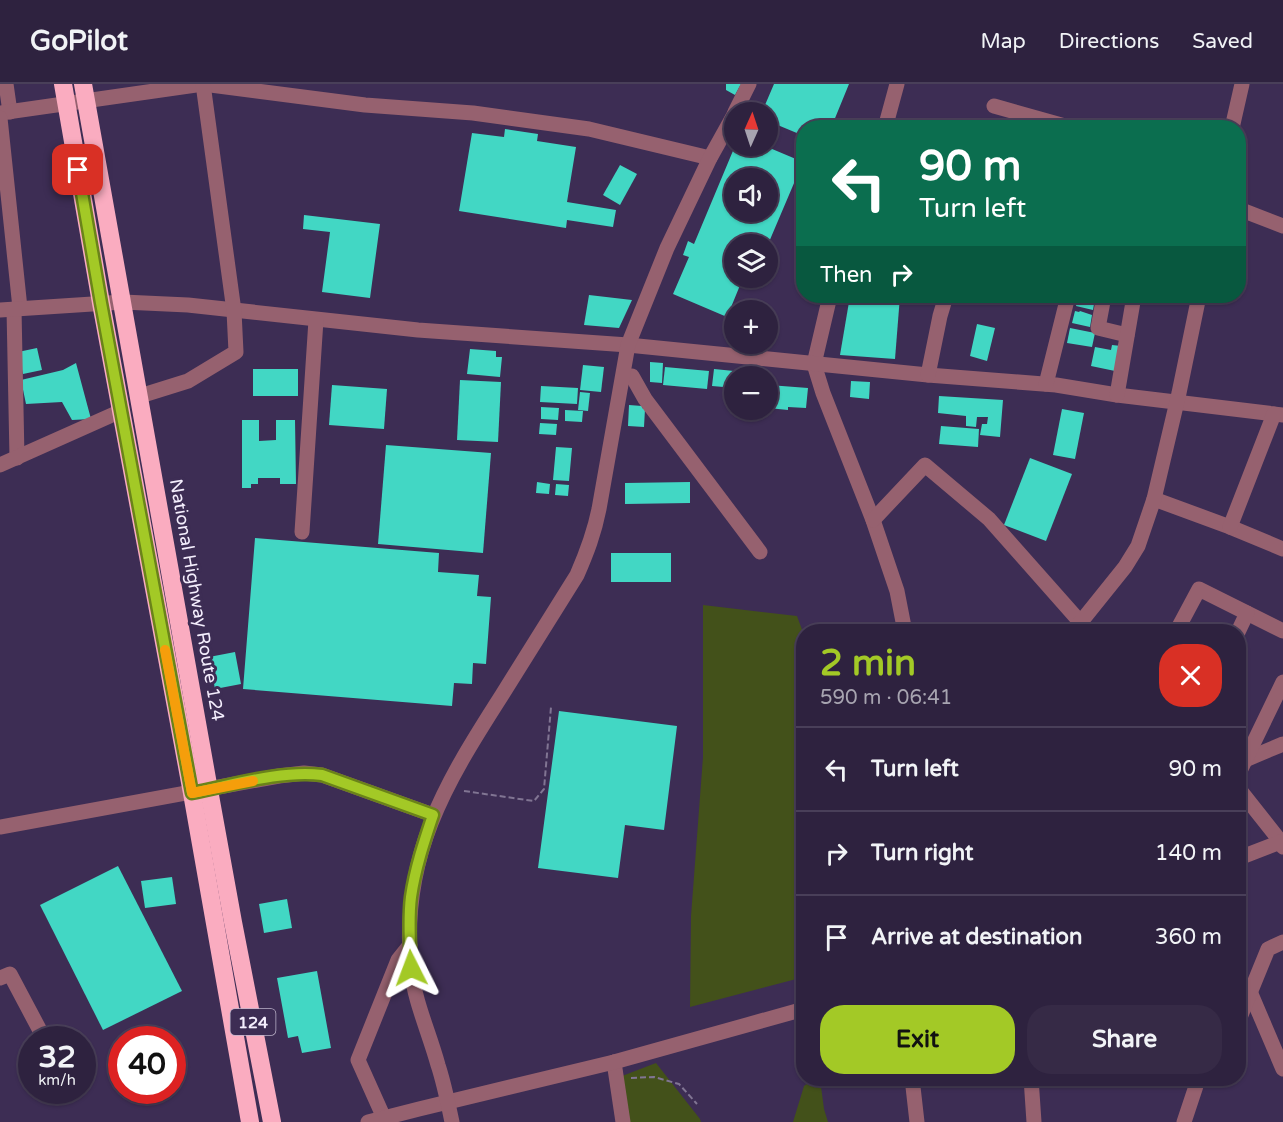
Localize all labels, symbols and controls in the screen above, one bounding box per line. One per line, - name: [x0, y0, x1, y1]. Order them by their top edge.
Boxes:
- text: GoPilot: [30, 24, 128, 58]
- text: Map: [980, 29, 1026, 54]
- text: Directions: [1059, 29, 1159, 54]
- text: Saved: [1192, 29, 1253, 54]
- north arrow: [724, 102, 778, 156]
- map controls: [724, 102, 778, 420]
- text: 90 m: [919, 141, 1021, 192]
- pin: [52, 144, 103, 195]
- icon: left: [820, 144, 898, 222]
- icon: arrive: [61, 153, 94, 186]
- button: sound: [724, 168, 778, 222]
- text: Turn left: [919, 192, 1026, 225]
- button: layers: [724, 234, 778, 288]
- icon: right: [885, 258, 918, 291]
- text: Then: [820, 262, 873, 288]
- button: +: [724, 300, 778, 354]
- button: −: [724, 366, 778, 420]
- street label: National Highway Route 124: [165, 477, 229, 723]
- text: 2 min: [820, 642, 916, 685]
- button: close: [1159, 644, 1222, 707]
- text: 590 m · 06:41: [820, 686, 952, 710]
- icon: left: [820, 753, 853, 786]
- text: Turn left: [871, 756, 959, 782]
- text: 90 m: [1168, 756, 1222, 782]
- icon: right: [820, 837, 853, 870]
- text: Turn right: [871, 840, 973, 866]
- text: 140 m: [1155, 840, 1222, 866]
- icon: arrive: [820, 921, 853, 954]
- text: Arrive at destination: [871, 924, 1082, 950]
- text: 360 m: [1155, 924, 1222, 950]
- position arrow: [379, 936, 443, 1000]
- button: Exit: [820, 1005, 1015, 1074]
- button: Share: [1027, 1005, 1222, 1074]
- road number: 124: [230, 1009, 276, 1035]
- speed limit sign: 40: [108, 1026, 186, 1104]
- text: 32: [38, 1039, 76, 1076]
- text: km/h: [38, 1071, 76, 1089]

